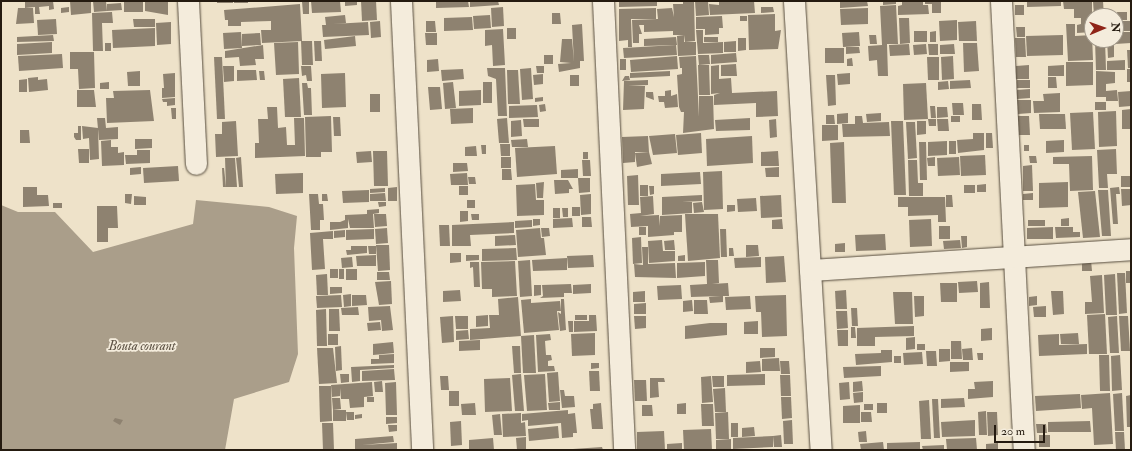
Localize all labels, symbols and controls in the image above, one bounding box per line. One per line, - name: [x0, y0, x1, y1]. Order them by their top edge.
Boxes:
- north arrow: [1084, 8, 1124, 48]
- text: N: [1109, 22, 1122, 33]
- water label: Bouta courant: [108, 338, 176, 354]
- scale bar: [996, 417, 1047, 443]
- text: 20 m: [1001, 424, 1025, 439]

